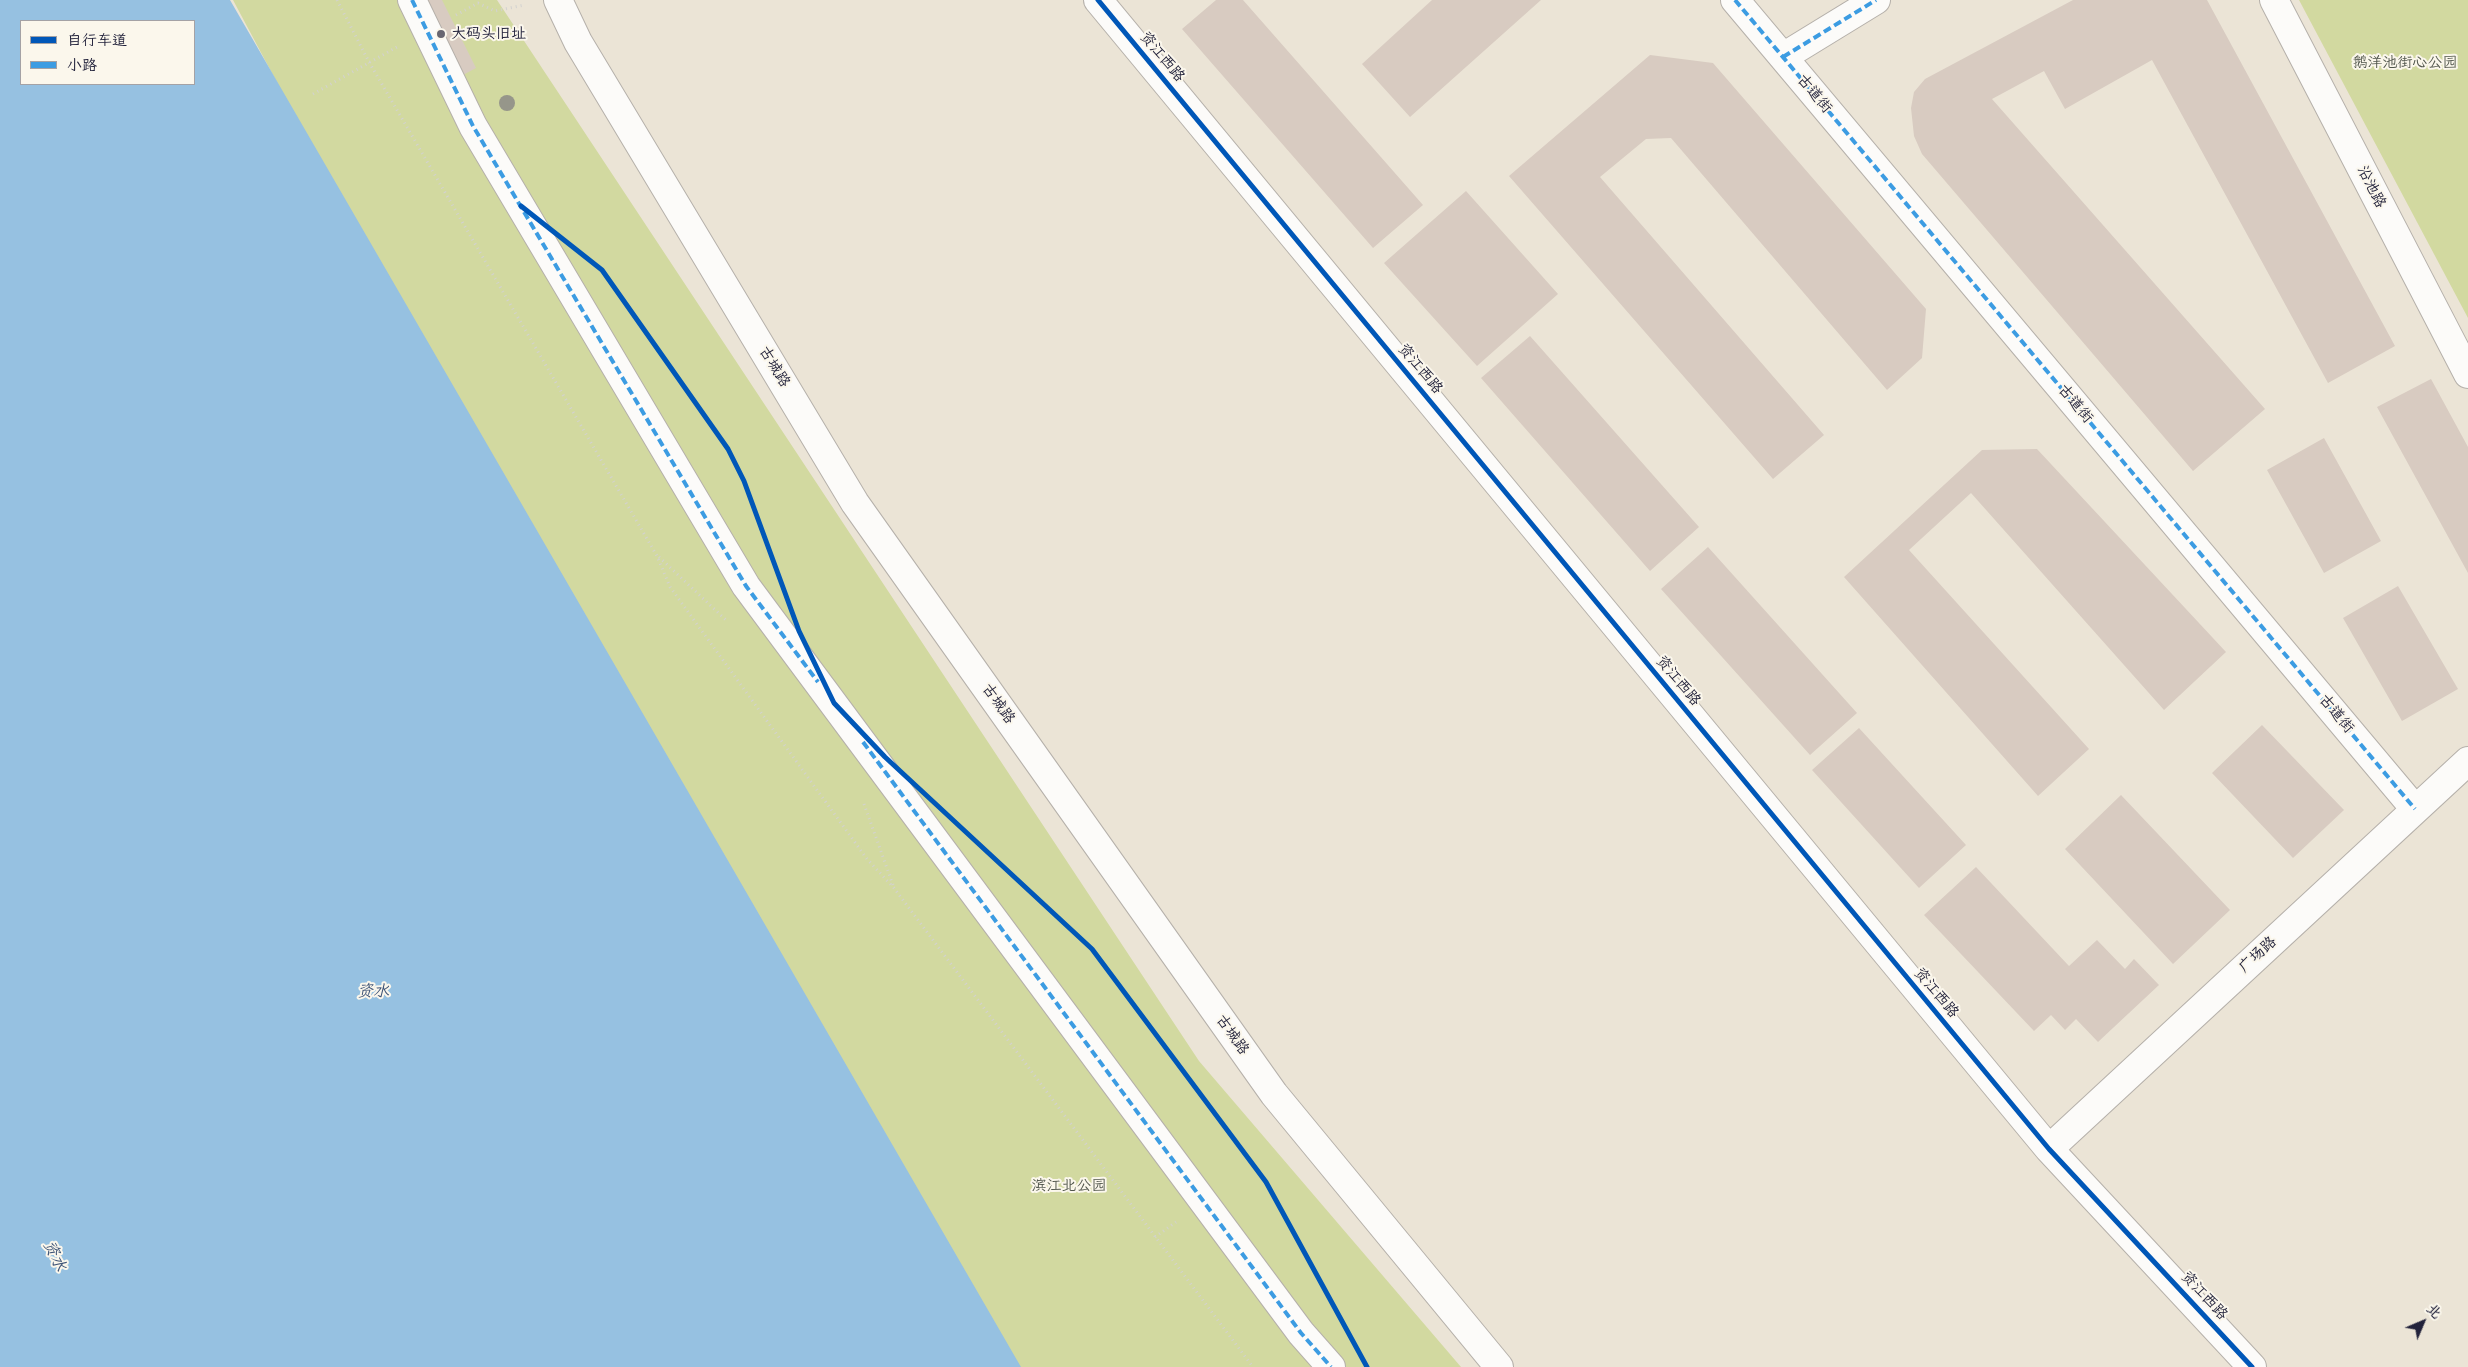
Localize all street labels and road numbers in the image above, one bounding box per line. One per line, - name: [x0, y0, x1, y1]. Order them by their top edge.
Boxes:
- street label: 资江西路: [1136, 28, 1188, 86]
- street label: 古道街: [1793, 71, 1835, 117]
- street label: 沿池路: [2353, 163, 2389, 211]
- street label: 资江西路: [1394, 340, 1446, 398]
- street label: 古城路: [755, 343, 793, 391]
- street label: 古道街: [2054, 381, 2096, 427]
- street label: 资江西路: [1652, 652, 1704, 710]
- street label: 古城路: [978, 680, 1018, 728]
- street label: 古道街: [2315, 691, 2357, 737]
- street label: 广场路: [2235, 933, 2281, 977]
- street label: 资江西路: [1910, 964, 1962, 1022]
- street label: 古城路: [1212, 1011, 1252, 1059]
- street label: 资江西路: [2177, 1268, 2231, 1324]

